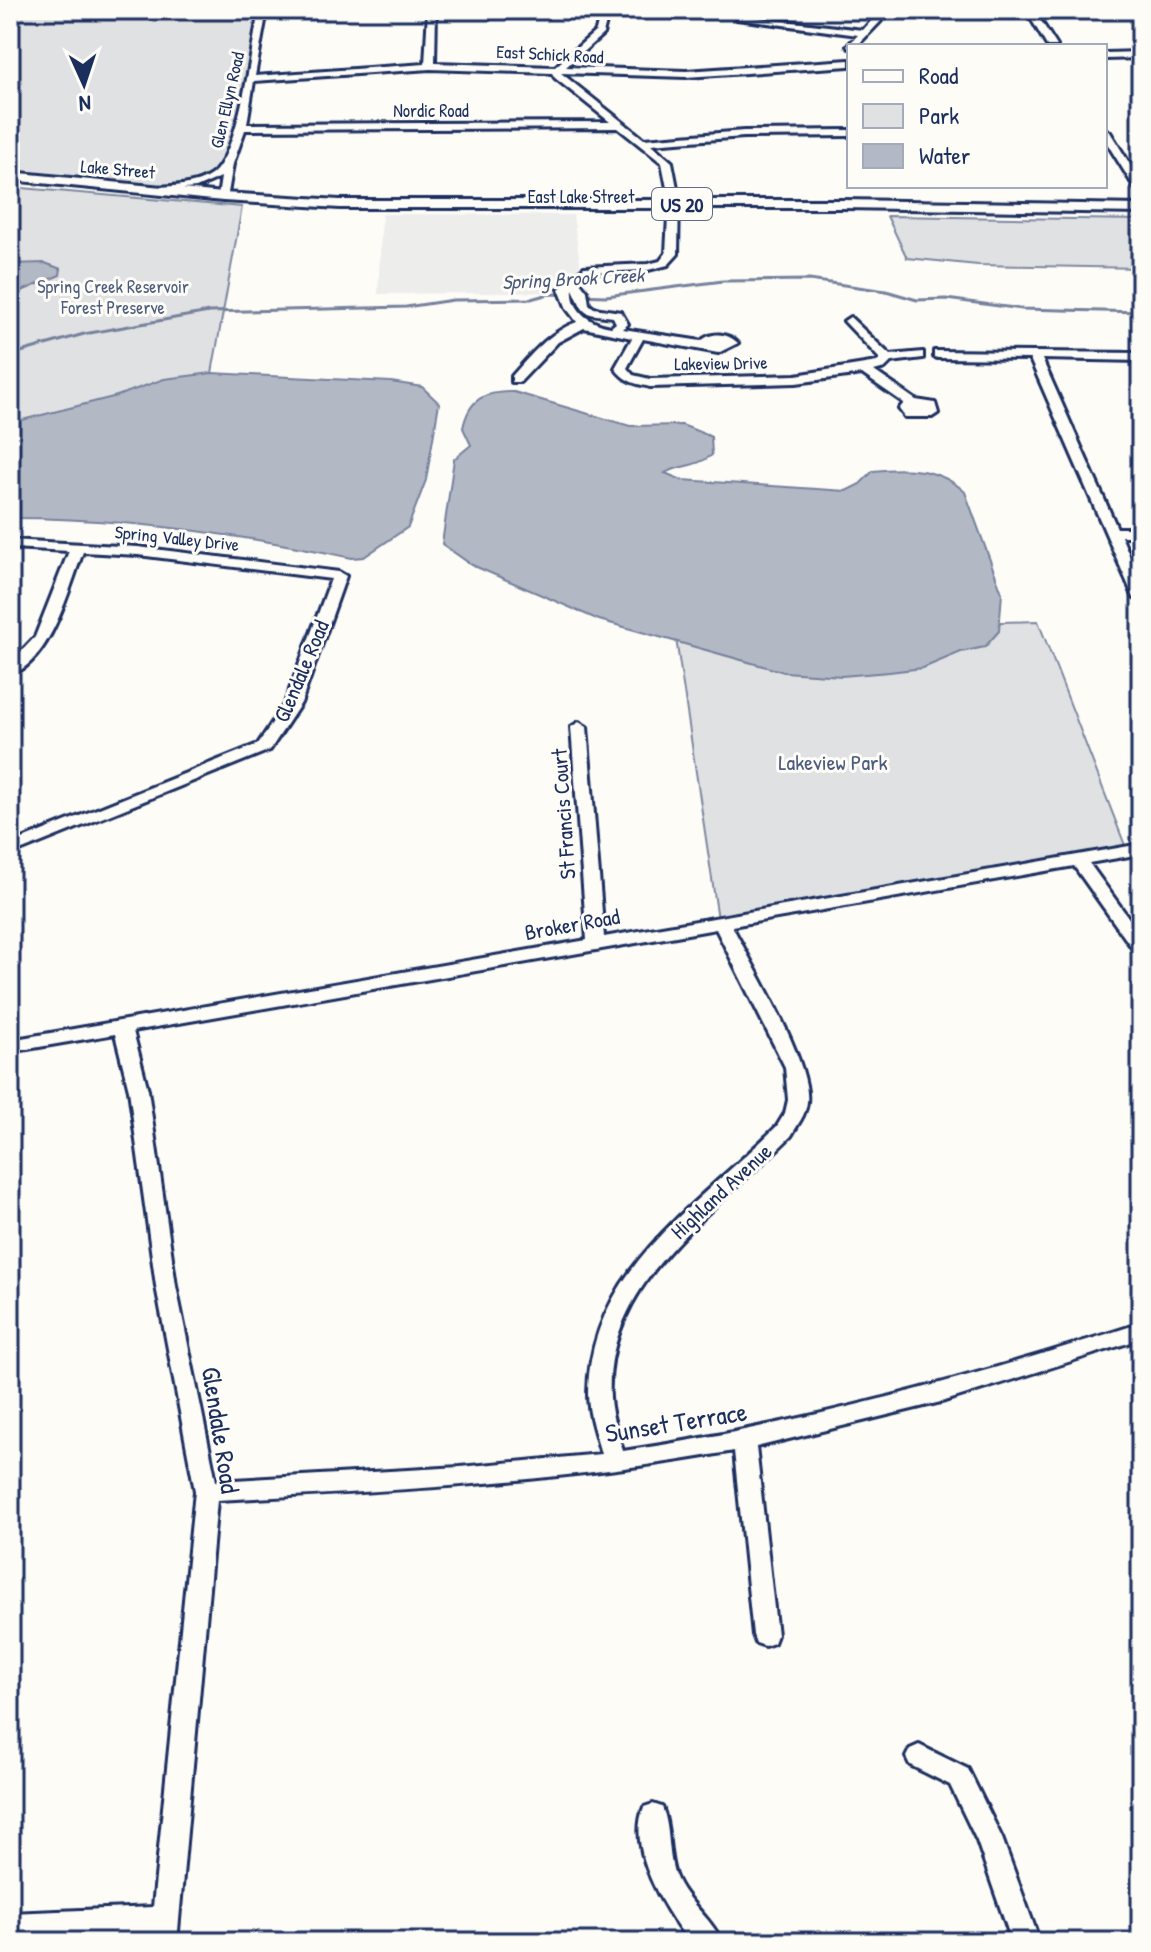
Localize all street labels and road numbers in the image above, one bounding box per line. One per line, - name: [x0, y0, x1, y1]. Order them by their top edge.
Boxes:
- street label: East Schick Road: [496, 39, 604, 69]
- street label: Glen Ellyn Road: [204, 49, 250, 151]
- street label: Nordic Road: [393, 98, 469, 123]
- street label: Lake Street: [80, 153, 157, 185]
- street label: East Lake Street: [528, 184, 635, 209]
- road number: US 20: [652, 188, 712, 220]
- street label: Lakeview Drive: [674, 350, 768, 376]
- street label: Spring Valley Drive: [114, 519, 240, 557]
- street label: Glendale Road: [266, 615, 336, 727]
- street label: St Francis Court: [543, 747, 583, 880]
- street label: Broker Road: [522, 901, 622, 947]
- street label: Highland Avenue: [664, 1136, 778, 1246]
- street label: Glendale Road: [194, 1364, 248, 1496]
- street label: Sunset Terrace: [603, 1394, 749, 1450]

